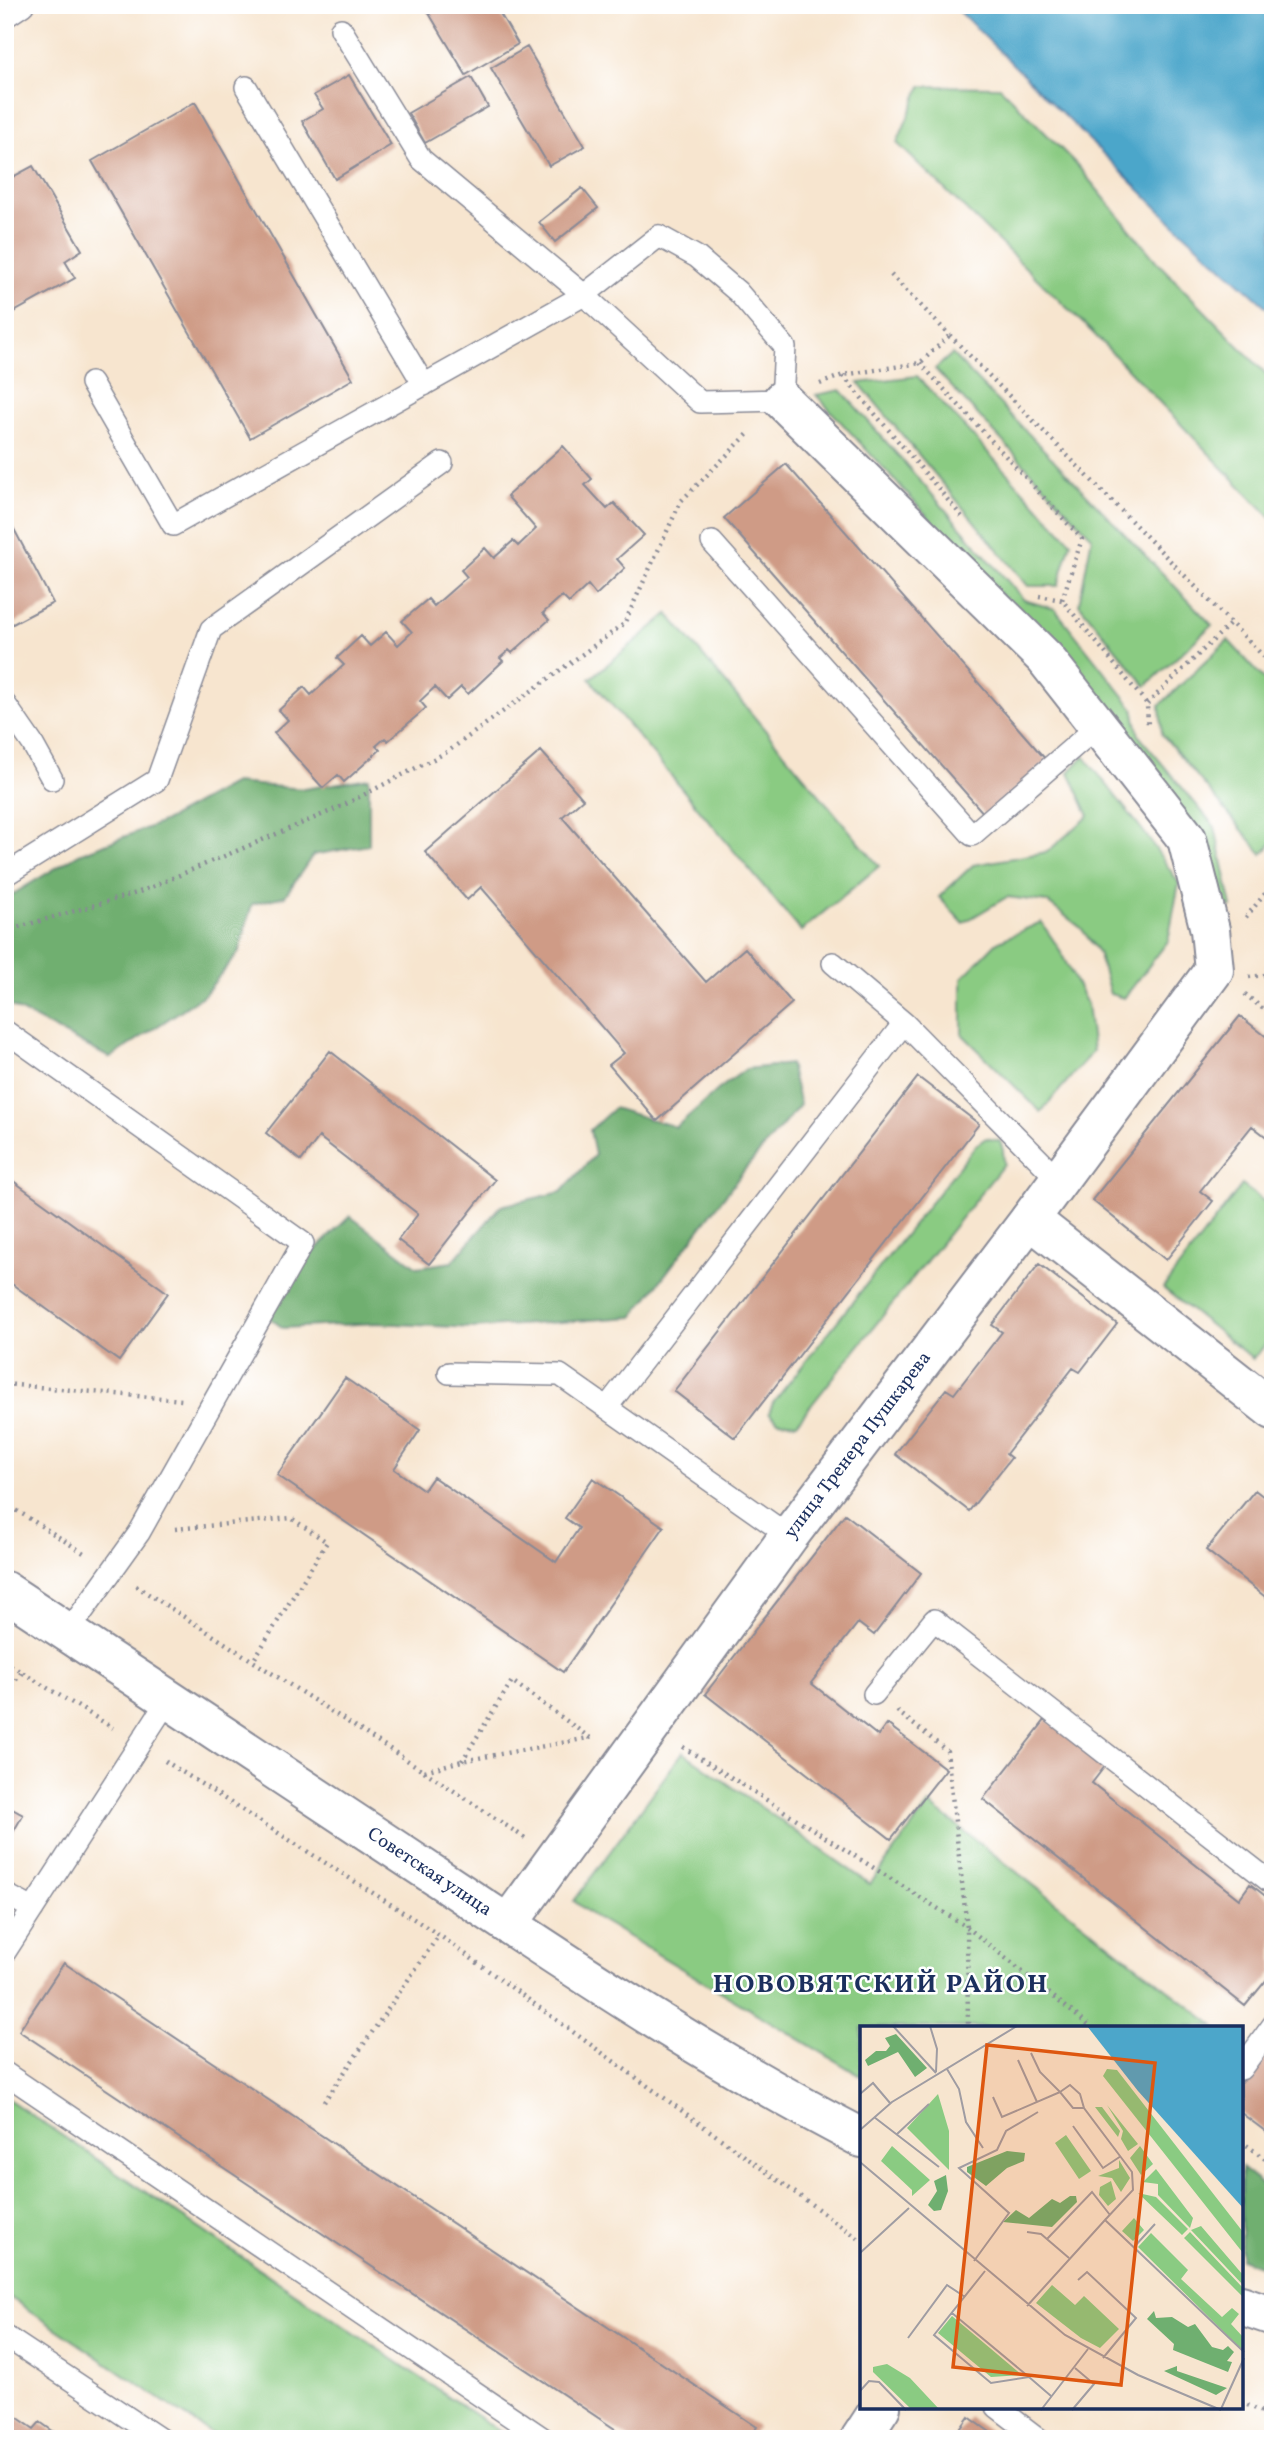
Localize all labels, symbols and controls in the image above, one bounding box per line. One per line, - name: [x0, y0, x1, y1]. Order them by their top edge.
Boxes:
- street label: улица Тренера Пушкарева: [778, 1346, 938, 1544]
- street label: Советская улица: [362, 1821, 497, 1923]
- district label: НОВОВЯТСКИЙ РАЙОН: [713, 1967, 1049, 2003]
- inset map: [860, 2026, 1243, 2409]

